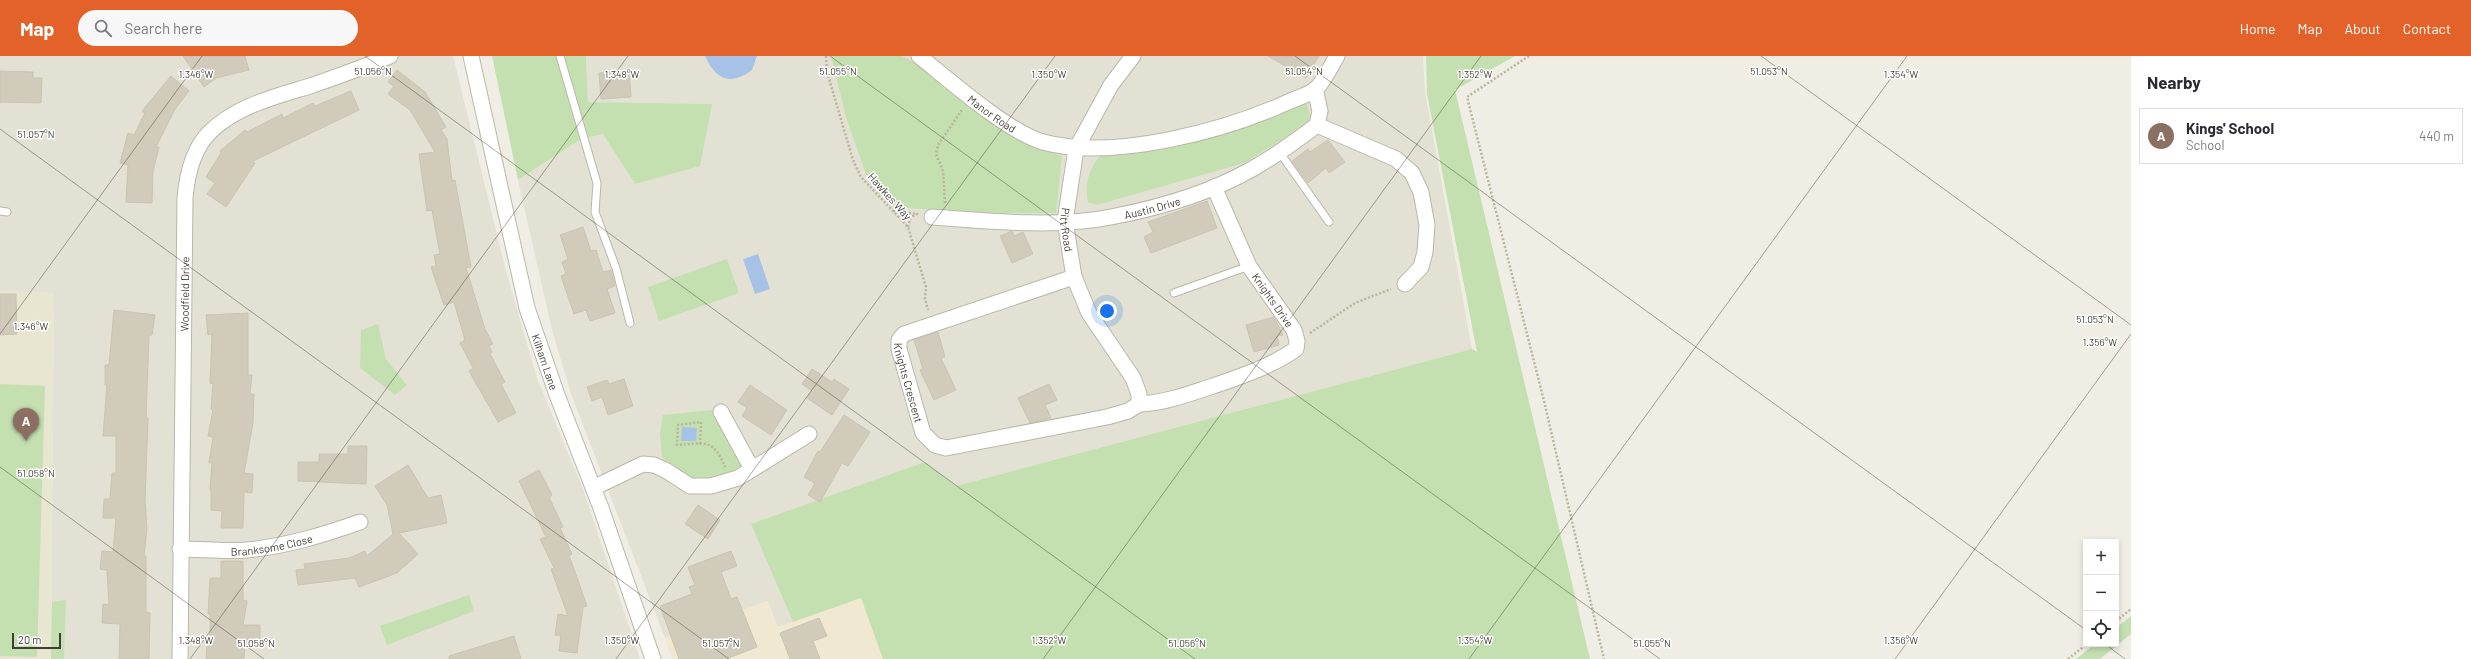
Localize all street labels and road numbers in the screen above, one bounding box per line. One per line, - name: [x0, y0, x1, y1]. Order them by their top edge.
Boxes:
- street label: Manor Road: [966, 92, 1019, 135]
- street label: Hawkes Way: [865, 170, 915, 222]
- street label: Austin Drive: [1123, 193, 1182, 221]
- street label: Pitt Road: [1059, 207, 1076, 252]
- street label: Woodfield Drive: [177, 256, 191, 332]
- street label: Knights Drive: [1250, 270, 1297, 330]
- street label: Kilham Lane: [530, 332, 561, 392]
- street label: Knights Crescent: [893, 343, 926, 424]
- street label: Branksome Close: [231, 531, 314, 557]

